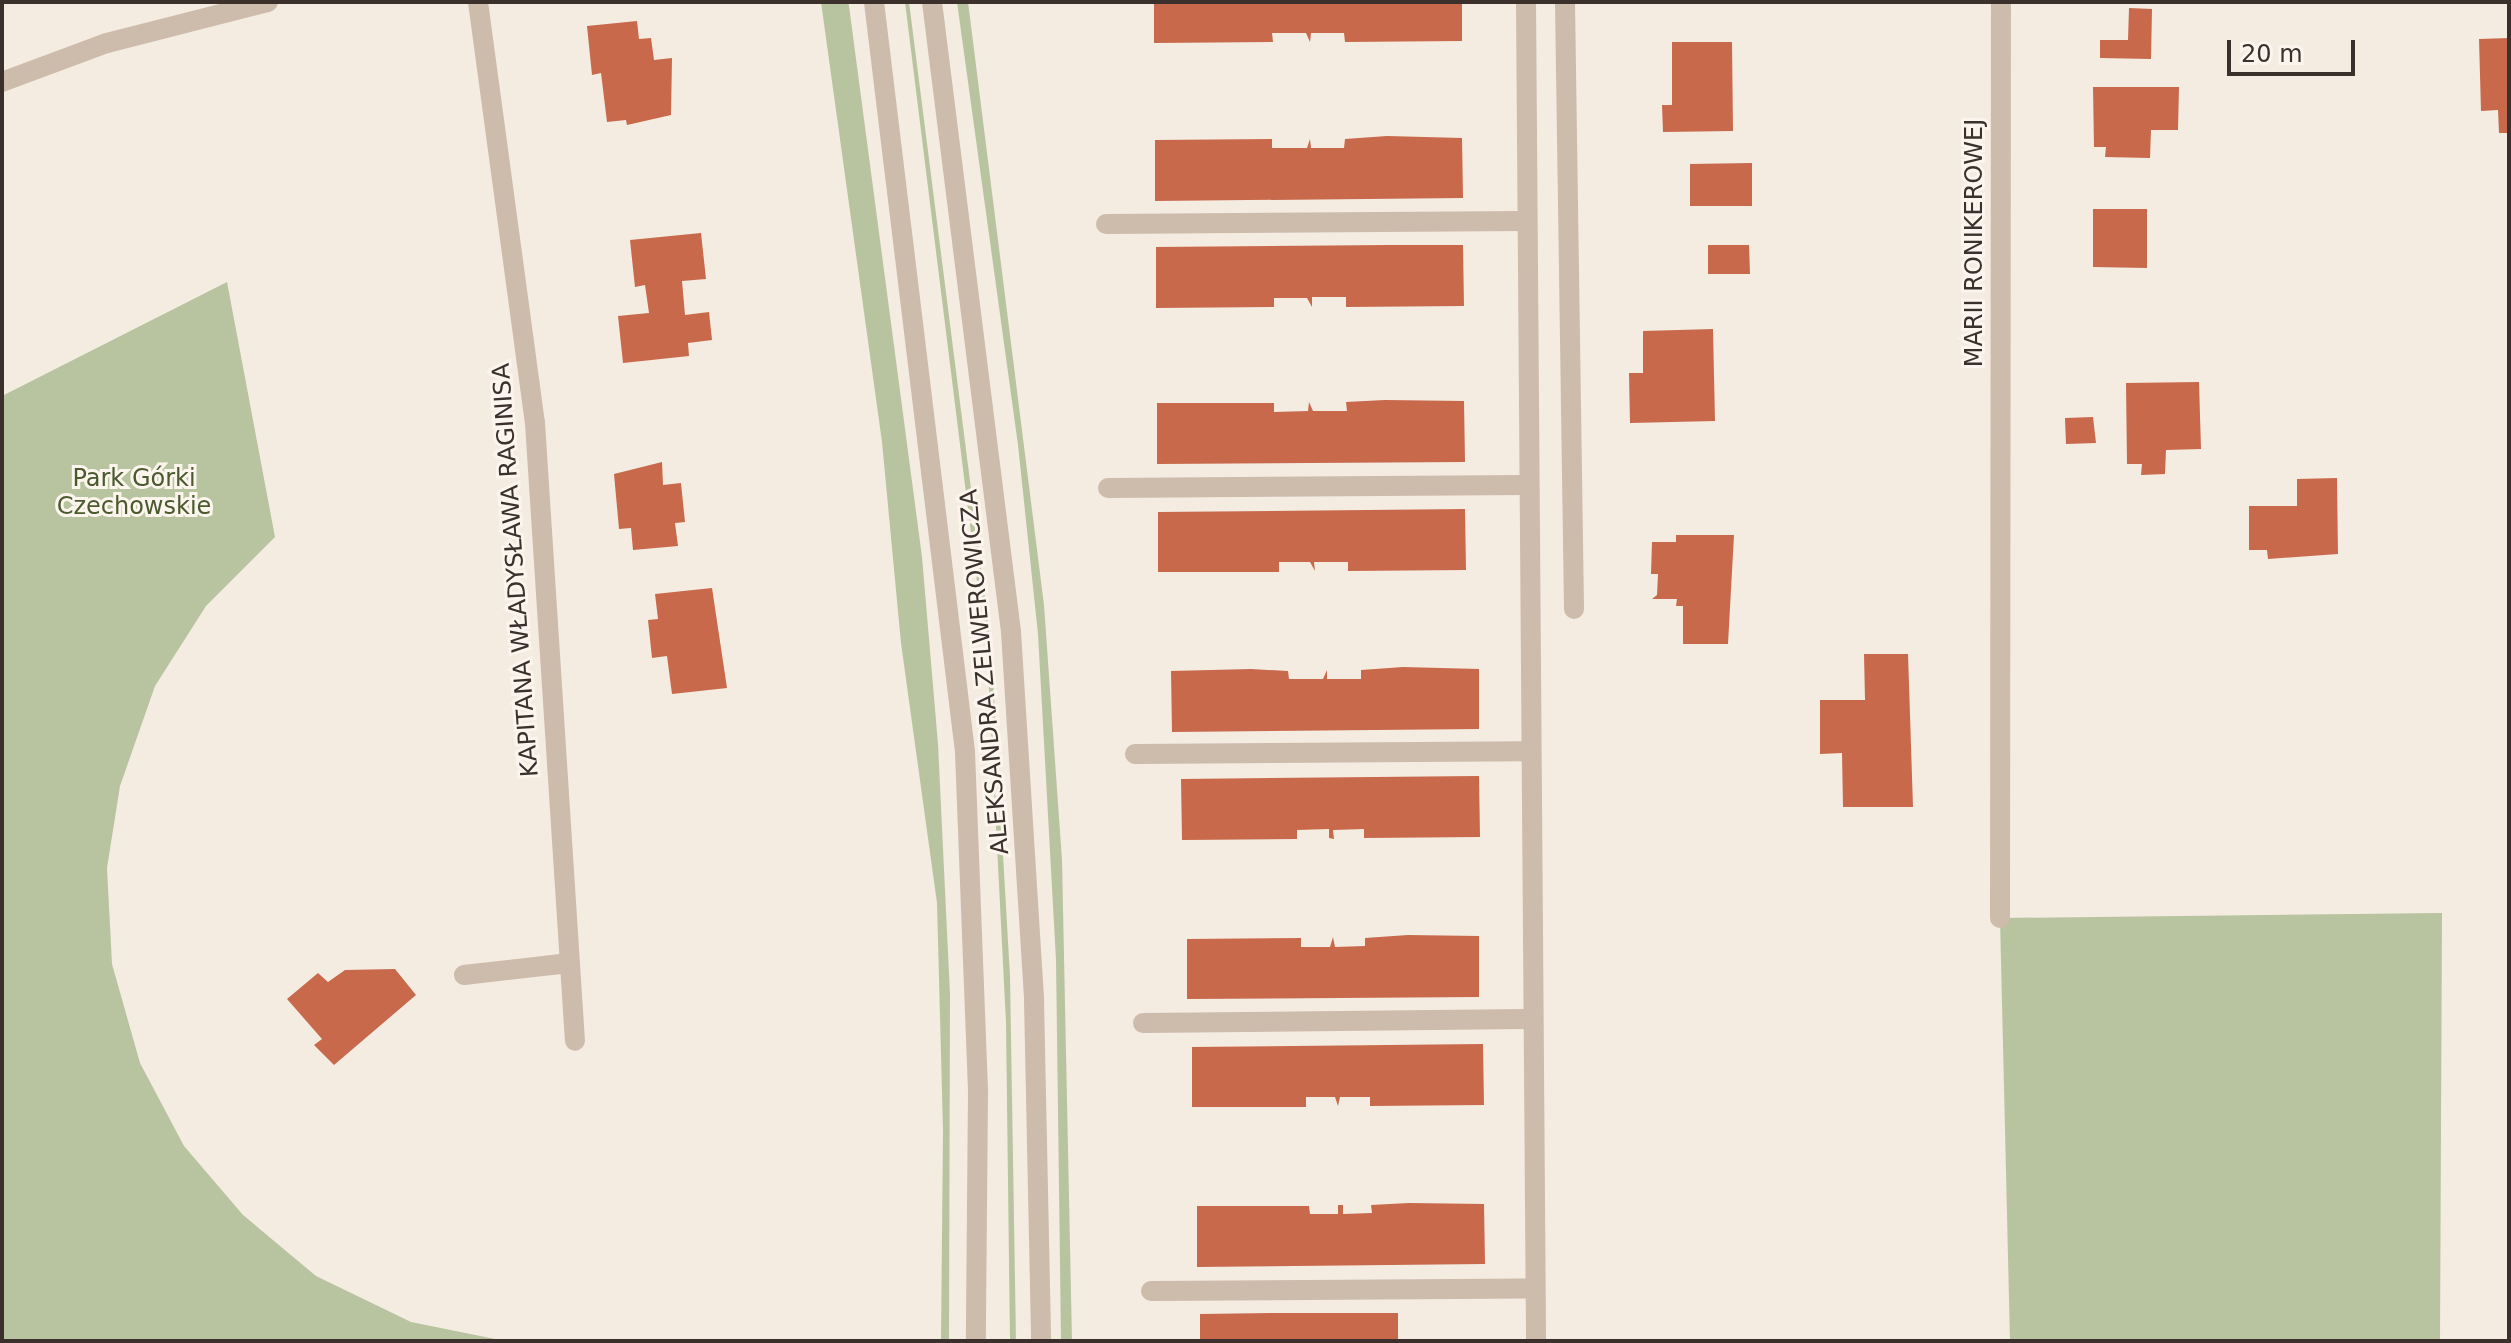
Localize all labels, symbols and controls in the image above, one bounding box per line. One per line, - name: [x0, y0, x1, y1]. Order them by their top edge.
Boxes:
- scale bar: [2231, 24, 2359, 74]
- text: 20 m: [2241, 40, 2303, 68]
- street label: MARII RONIKEROWEJ: [1961, 119, 1989, 367]
- street label: KAPITANA WŁADYSŁAWA RAGINISA: [487, 362, 545, 778]
- park label: Park Górki Czechowskie: [57, 465, 211, 521]
- street label: ALEKSANDRA ZELWEROWICZA: [955, 488, 1015, 856]

